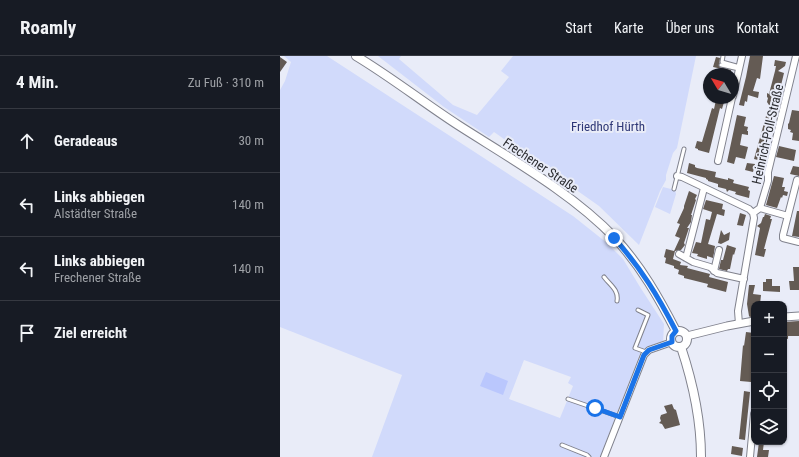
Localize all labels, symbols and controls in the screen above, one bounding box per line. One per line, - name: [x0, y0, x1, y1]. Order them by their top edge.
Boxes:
- text: Roamly: [20, 16, 76, 39]
- text: Start: [565, 20, 592, 36]
- text: Karte: [614, 20, 644, 36]
- text: Über uns: [666, 20, 714, 36]
- text: Kontakt: [736, 20, 779, 36]
- north arrow: [703, 68, 739, 104]
- text: 4 Min.: [16, 72, 59, 92]
- text: Zu Fuß · 310 m: [188, 75, 264, 90]
- street label: Heinrich-Poll-Straße: [749, 83, 786, 186]
- park label: Friedhof Hürth: [571, 119, 645, 134]
- icon: ahead: [16, 130, 38, 152]
- text: Geradeaus: [54, 132, 118, 150]
- text: 30 m: [238, 133, 264, 148]
- street label: Frechener Straße: [500, 135, 581, 196]
- text: Links abbiegen: [54, 188, 145, 206]
- icon: left: [16, 194, 38, 216]
- text: 140 m: [232, 197, 264, 212]
- text: Alstädter Straße: [54, 206, 137, 221]
- route end: [605, 229, 623, 247]
- text: Links abbiegen: [54, 252, 145, 270]
- icon: left: [16, 258, 38, 280]
- text: 140 m: [232, 261, 264, 276]
- text: Frechener Straße: [54, 270, 141, 285]
- map controls: [751, 301, 787, 445]
- button: +: [751, 301, 787, 337]
- icon: arrive: [16, 322, 38, 344]
- text: Ziel erreicht: [54, 324, 127, 342]
- button: −: [751, 337, 787, 373]
- button: locate: [751, 373, 787, 409]
- route start: [586, 399, 604, 417]
- button: layers: [751, 409, 787, 445]

